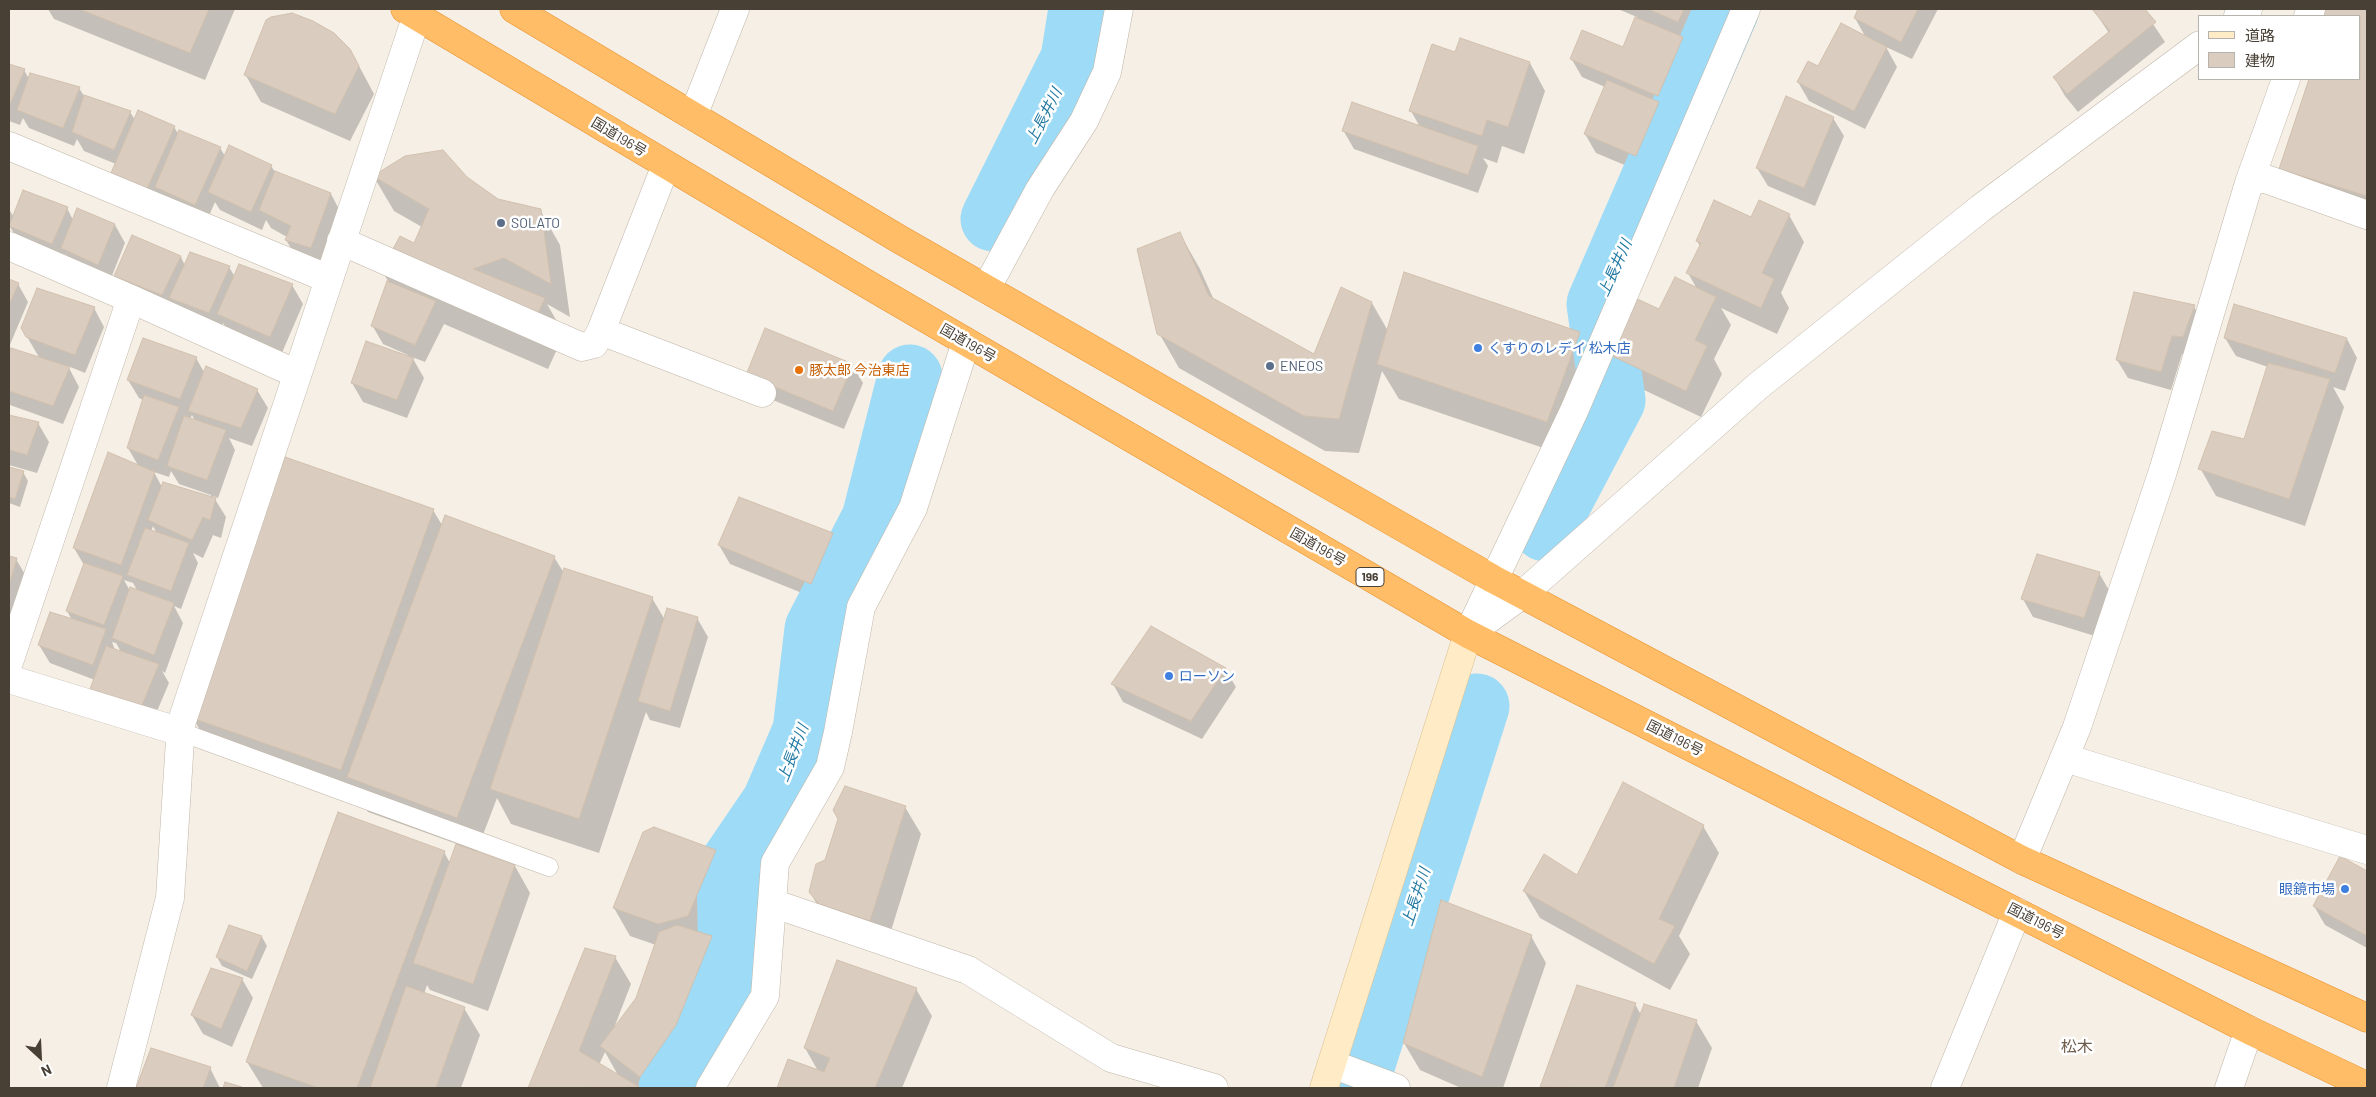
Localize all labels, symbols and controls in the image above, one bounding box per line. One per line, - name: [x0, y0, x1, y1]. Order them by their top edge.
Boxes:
- legend: [2198, 15, 2361, 80]
- text: 道路: [2245, 26, 2275, 44]
- text: 建物: [2245, 51, 2275, 69]
- water label: 上長井川: [1022, 85, 1066, 147]
- street label: 国道196号: [588, 114, 650, 160]
- place label: SOLATO: [511, 215, 560, 231]
- marker: SOLATO: [495, 217, 507, 229]
- water label: 上長井川: [1595, 237, 1635, 299]
- street label: 国道196号: [937, 320, 999, 366]
- place label: くすりのレデイ 松木店: [1488, 340, 1631, 356]
- marker: くすりのレデイ 松木店: [1472, 342, 1484, 354]
- place label: ENEOS: [1280, 358, 1323, 374]
- marker: ENEOS: [1264, 360, 1276, 372]
- place label: 豚太郎 今治東店: [809, 362, 910, 378]
- marker: 豚太郎 今治東店: [793, 364, 805, 376]
- street label: 国道196号: [1287, 524, 1349, 570]
- road number: 196: [1356, 568, 1384, 586]
- place label: ローソン: [1179, 668, 1235, 684]
- marker: ローソン: [1163, 670, 1175, 682]
- street label: 国道196号: [1644, 717, 1706, 759]
- water label: 上長井川: [774, 722, 812, 784]
- water label: 上長井川: [1398, 866, 1434, 928]
- place label: 眼鏡市場: [2279, 881, 2335, 897]
- marker: 眼鏡市場: [2339, 883, 2351, 895]
- street label: 国道196号: [2005, 900, 2067, 942]
- north arrow: [15, 1032, 65, 1082]
- district label: 松木: [2061, 1037, 2093, 1057]
- text: N: [39, 1061, 54, 1081]

